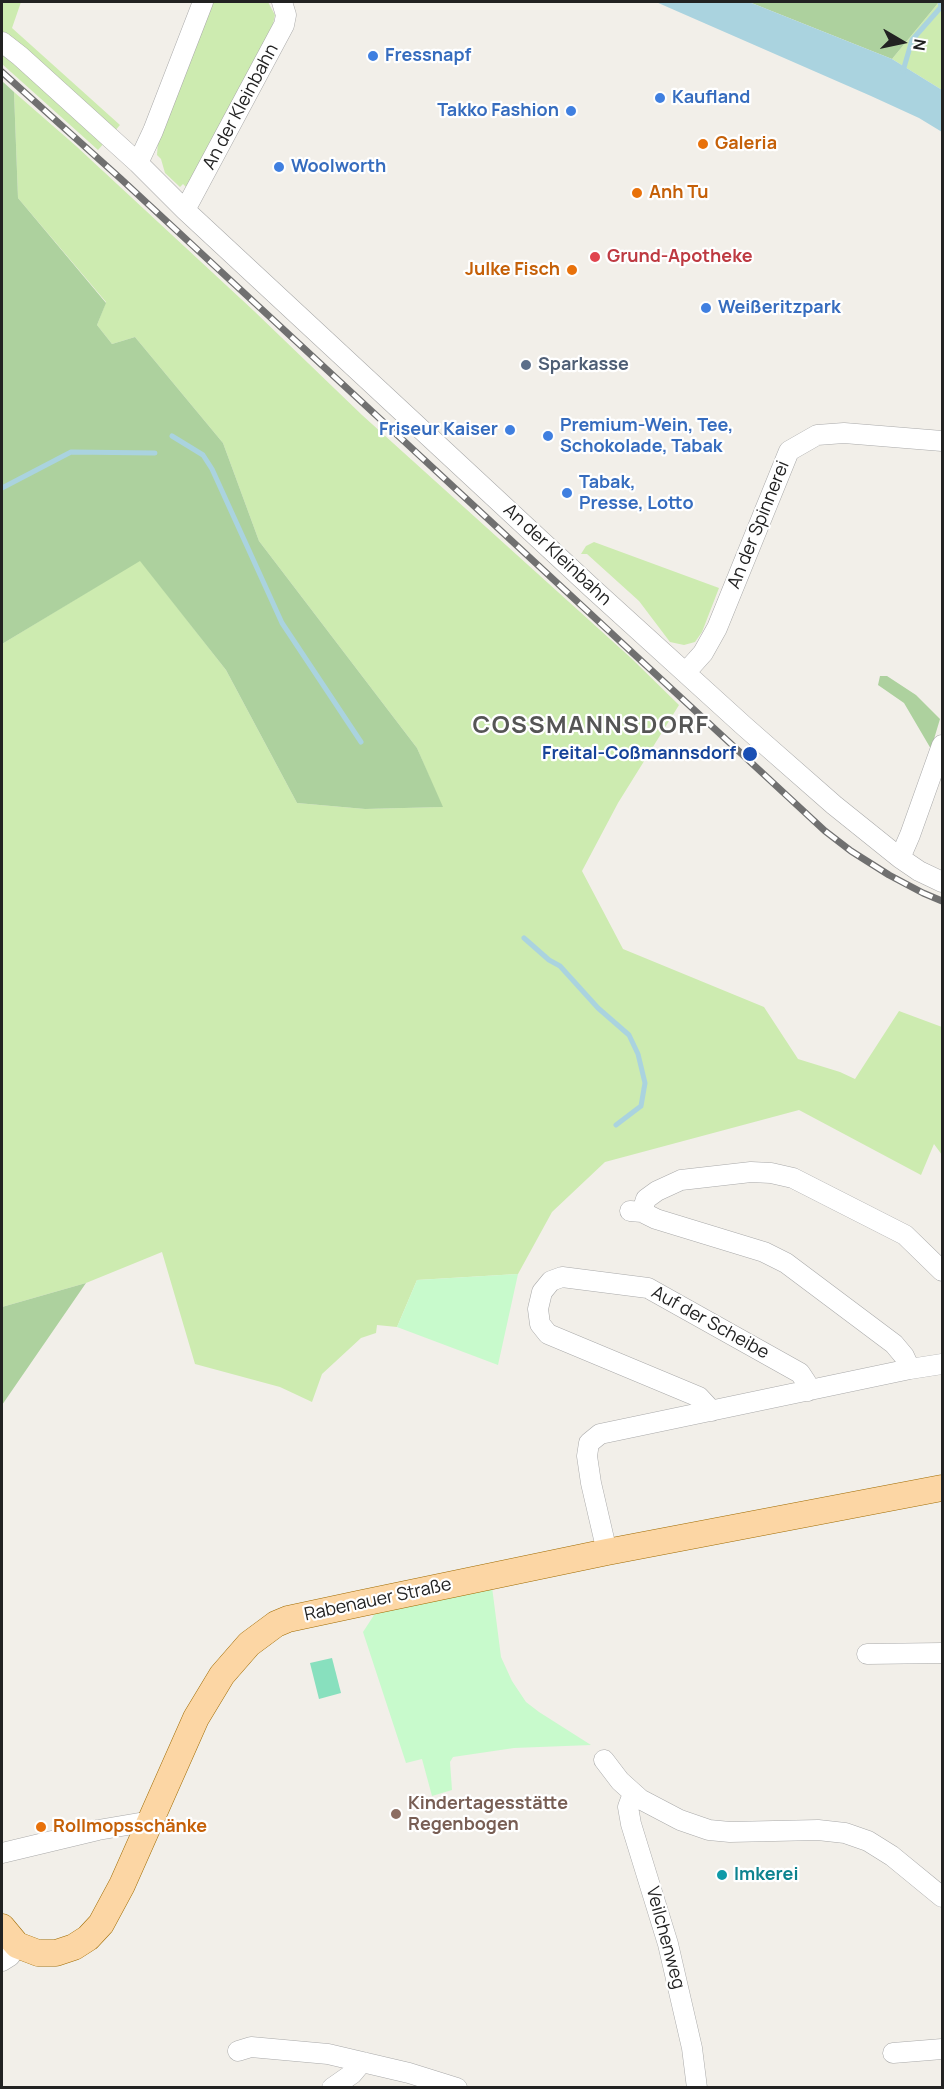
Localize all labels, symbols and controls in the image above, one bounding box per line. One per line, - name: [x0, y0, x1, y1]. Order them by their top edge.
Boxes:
- north arrow: [872, 12, 932, 72]
- text: N: [908, 37, 932, 52]
- street label: An der Kleinbahn: [199, 40, 283, 174]
- place label: Fressnapf: [385, 45, 471, 67]
- marker: Fressnapf: [366, 49, 380, 63]
- place label: Kaufland: [672, 87, 750, 109]
- marker: Kaufland: [653, 91, 667, 105]
- place label: Takko Fashion: [437, 100, 559, 122]
- marker: Takko Fashion: [564, 104, 578, 118]
- place label: Galeria: [715, 133, 777, 155]
- marker: Galeria: [696, 137, 710, 151]
- place label: Woolworth: [291, 156, 386, 178]
- marker: Woolworth: [272, 160, 286, 174]
- place label: Anh Tu: [649, 182, 708, 204]
- marker: Anh Tu: [630, 186, 644, 200]
- place label: Grund-Apotheke: [607, 246, 753, 268]
- marker: Grund-Apotheke: [588, 250, 602, 264]
- place label: Julke Fisch: [465, 259, 560, 281]
- marker: Julke Fisch: [565, 263, 579, 277]
- place label: Weißeritzpark: [718, 297, 841, 319]
- marker: Weißeritzpark: [699, 301, 713, 315]
- place label: Sparkasse: [538, 354, 629, 376]
- marker: Sparkasse: [519, 358, 533, 372]
- place label: Premium-Wein, Tee, Schokolade, Tabak: [560, 415, 733, 458]
- place label: Friseur Kaiser: [379, 419, 498, 441]
- marker: Friseur Kaiser: [503, 423, 517, 437]
- marker: Premium-Wein, Tee, Schokolade, Tabak: [541, 429, 555, 443]
- street label: An der Spinnerei: [724, 458, 794, 592]
- place label: Tabak, Presse, Lotto: [579, 472, 694, 514]
- marker: Tabak, Presse, Lotto: [560, 486, 574, 500]
- street label: An der Kleinbahn: [499, 500, 615, 610]
- district label: COSSMANNSDORF: [472, 712, 710, 740]
- place label: Freital-Coßmannsdorf: [542, 743, 736, 765]
- marker: Freital-Coßmannsdorf: [741, 745, 759, 763]
- street label: Auf der Scheibe: [647, 1282, 773, 1364]
- street label: Rabenauer Straße: [302, 1574, 454, 1626]
- place label: Kindertagesstätte Regenbogen: [408, 1793, 568, 1836]
- marker: Kindertagesstätte Regenbogen: [389, 1807, 403, 1821]
- place label: Rollmopsschänke: [53, 1816, 207, 1838]
- marker: Rollmopsschänke: [34, 1820, 48, 1834]
- place label: Imkerei: [734, 1864, 798, 1886]
- marker: Imkerei: [715, 1868, 729, 1882]
- street label: Veilchenweg: [641, 1885, 689, 1991]

